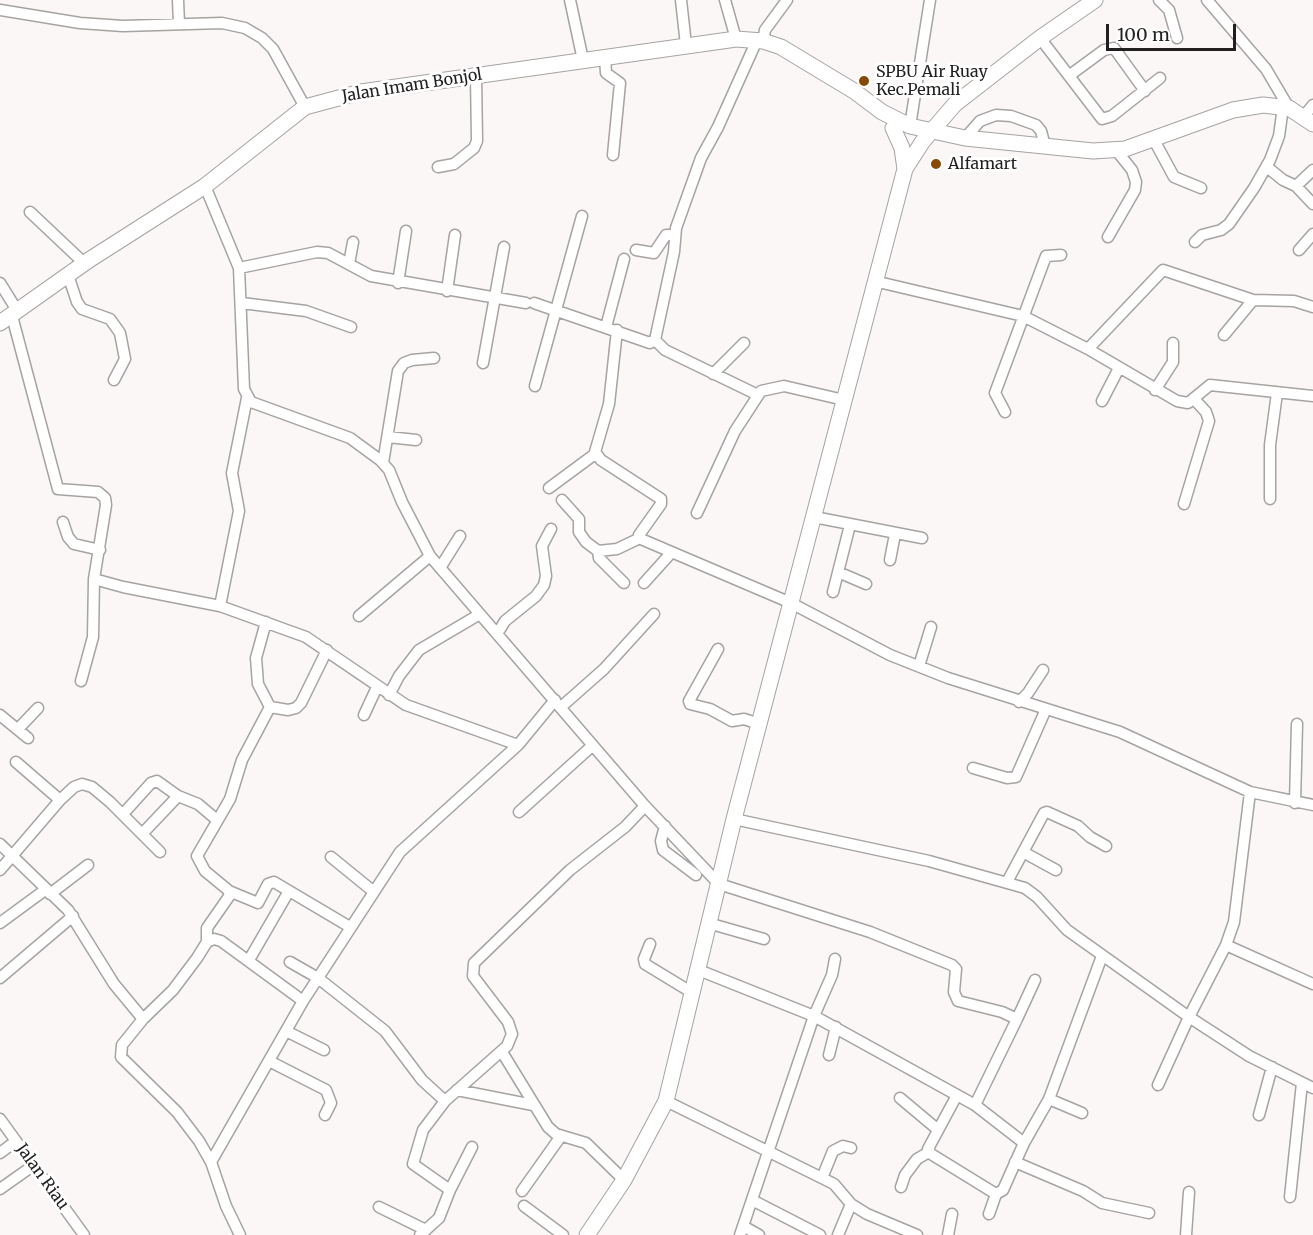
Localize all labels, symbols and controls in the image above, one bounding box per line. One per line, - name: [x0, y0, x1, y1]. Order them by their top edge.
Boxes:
- scale bar: [1109, 12, 1240, 50]
- text: 100 m: [1117, 23, 1170, 46]
- place label: SPBU Air Ruay Kec.Pemali: [876, 62, 988, 100]
- street label: Jalan Imam Bonjol: [341, 65, 483, 107]
- marker: SPBU Air Ruay Kec.Pemali: [857, 74, 871, 88]
- place label: Alfamart: [948, 154, 1017, 174]
- marker: Alfamart: [929, 157, 943, 171]
- street label: Jalan Riau: [12, 1140, 72, 1214]

